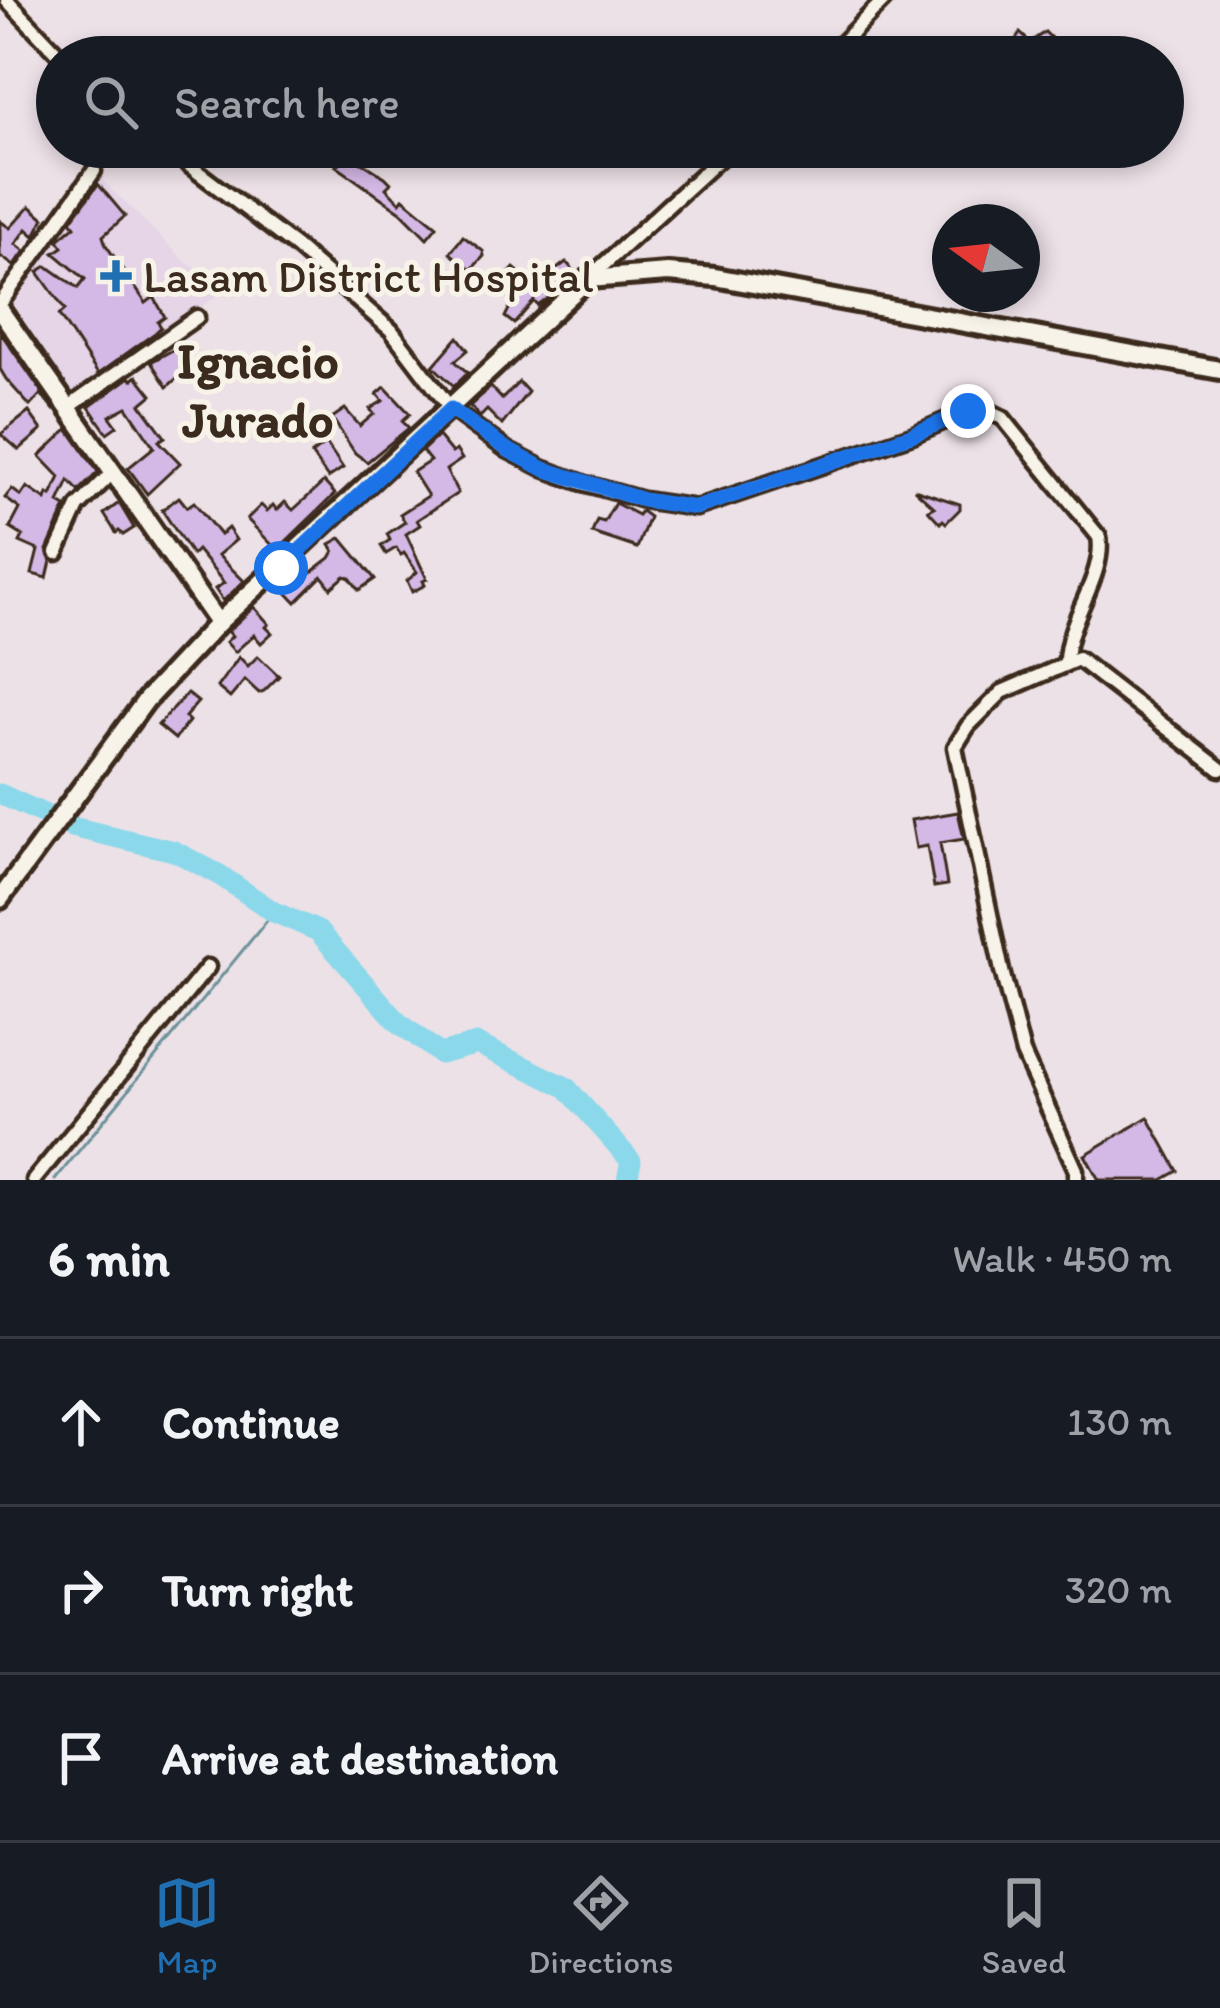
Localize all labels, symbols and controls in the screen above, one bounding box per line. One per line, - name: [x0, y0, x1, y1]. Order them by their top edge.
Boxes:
- search box: [36, 36, 1184, 168]
- icon: search: [78, 69, 144, 135]
- text: Search here: [174, 75, 400, 129]
- north arrow: [932, 204, 1040, 312]
- place label: Lasam District Hospital: [143, 249, 594, 303]
- marker: Lasam District Hospital: [100, 260, 132, 292]
- district label: Ignacio Jurado: [177, 330, 339, 450]
- route end: [941, 384, 995, 438]
- route start: [254, 541, 308, 595]
- text: 6 min: [48, 1228, 170, 1289]
- text: Walk · 450 m: [952, 1235, 1172, 1282]
- icon: ahead: [48, 1389, 114, 1455]
- text: Continue: [162, 1395, 340, 1449]
- text: 130 m: [1067, 1398, 1172, 1445]
- icon: right: [48, 1557, 114, 1623]
- text: Turn right: [162, 1563, 353, 1617]
- text: 320 m: [1065, 1566, 1172, 1613]
- icon: arrive: [48, 1725, 114, 1791]
- text: Arrive at destination: [162, 1731, 558, 1785]
- tab: Map: [154, 1870, 220, 1981]
- tab: Directions: [528, 1870, 673, 1981]
- tab: Saved: [982, 1870, 1066, 1981]

